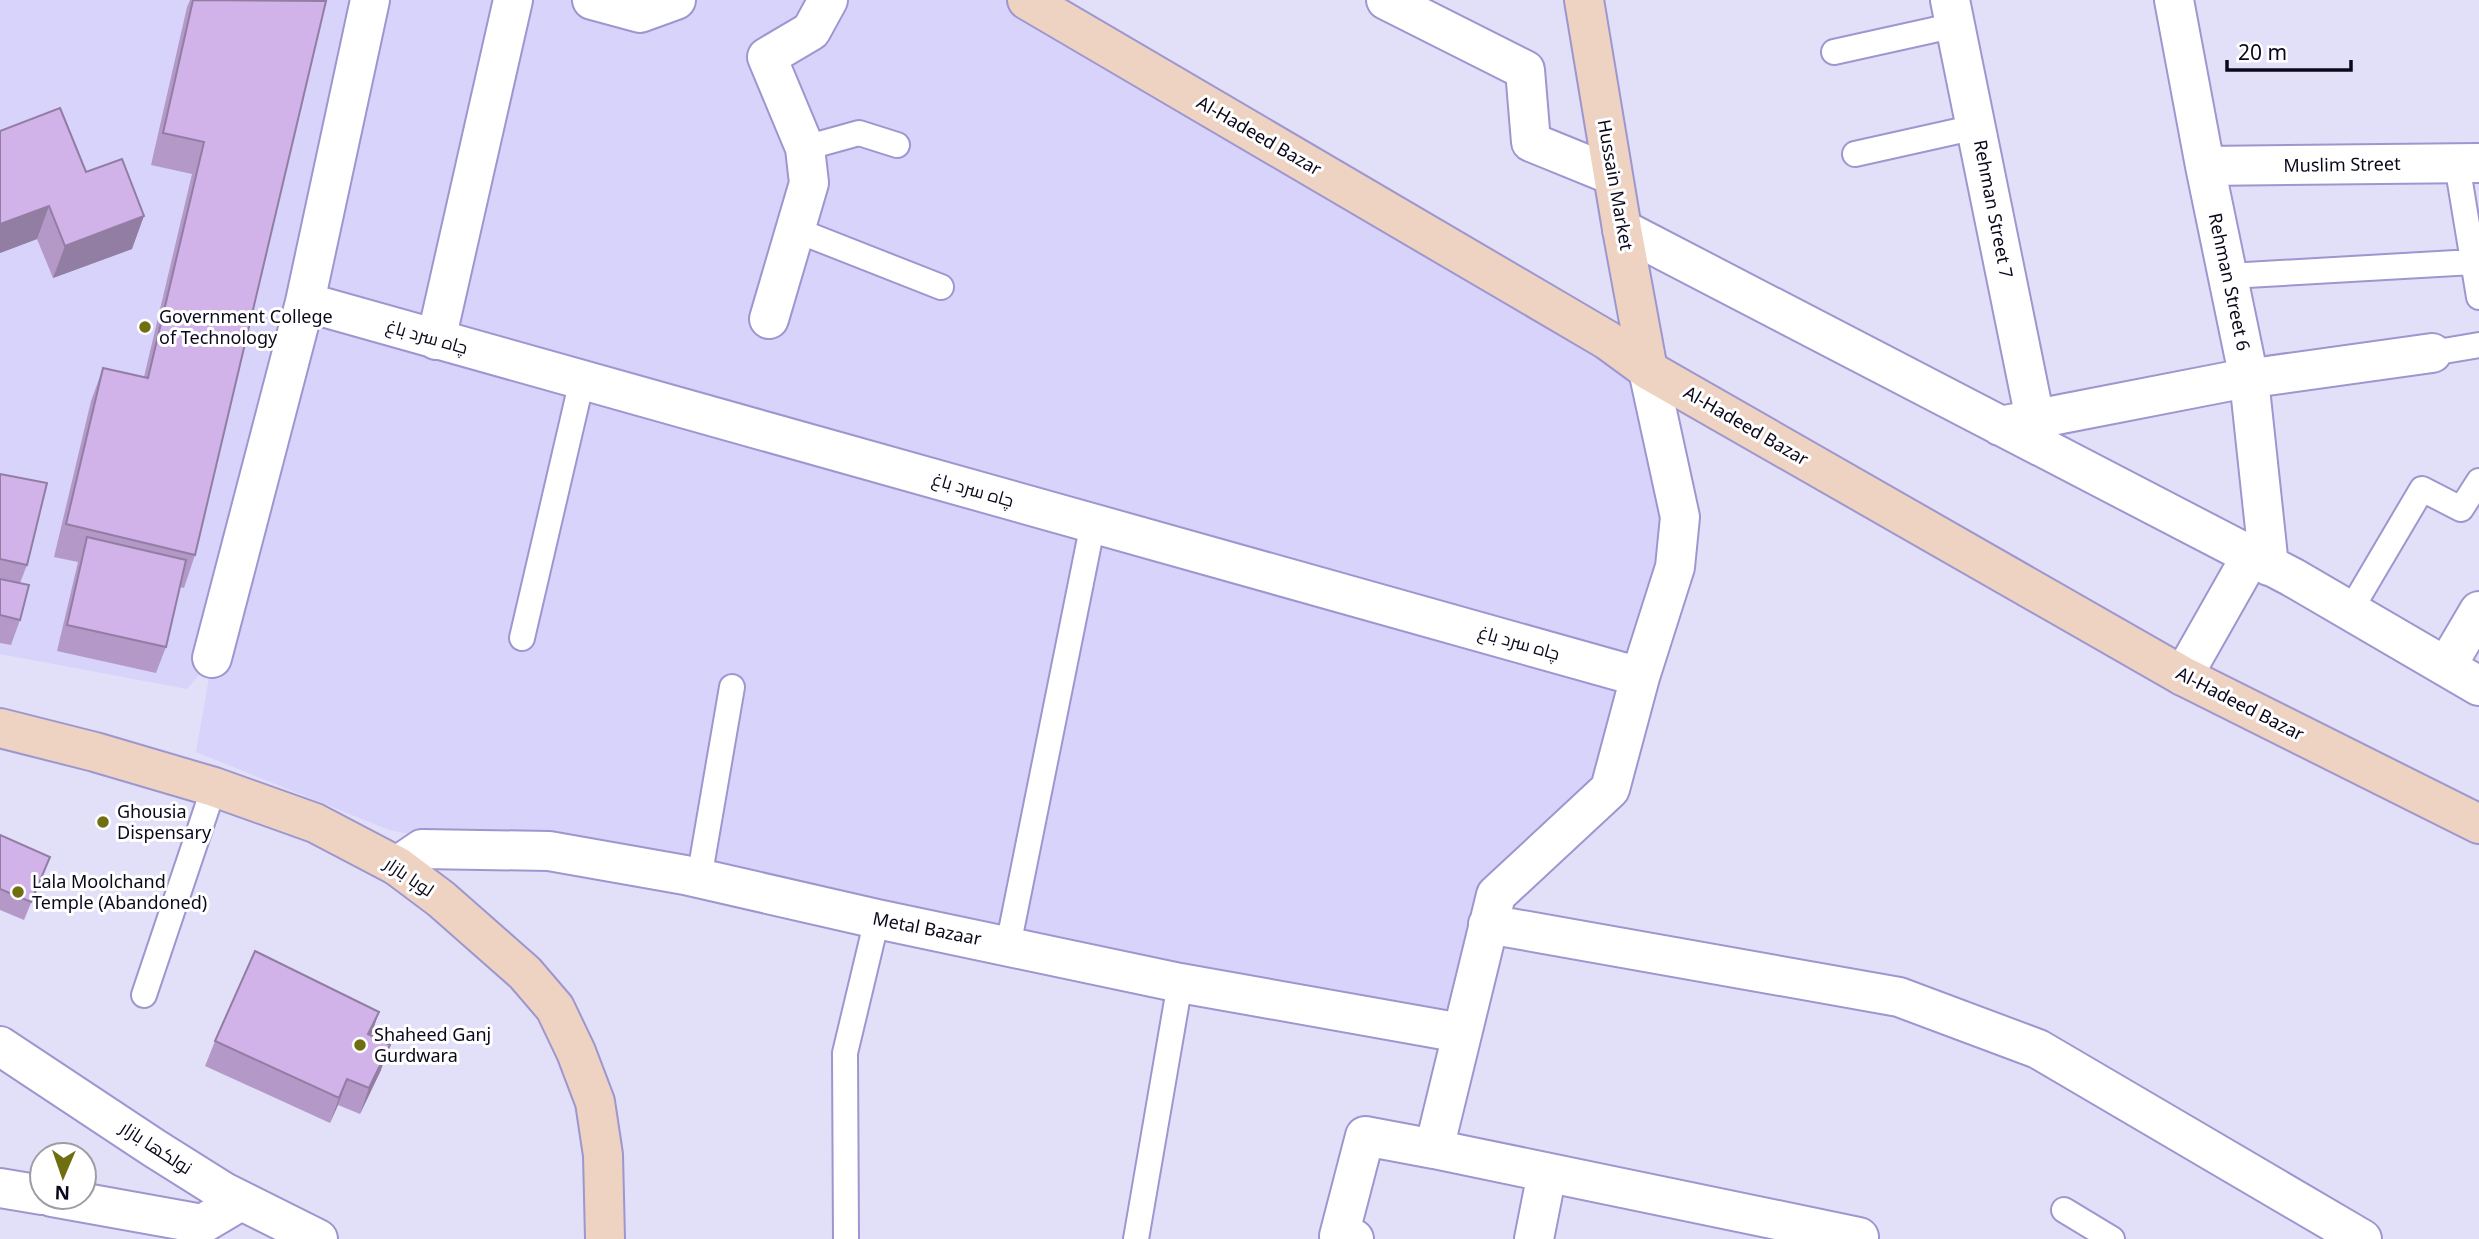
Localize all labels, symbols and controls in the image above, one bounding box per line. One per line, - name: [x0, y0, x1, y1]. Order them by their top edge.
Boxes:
- scale bar: [2227, 28, 2351, 72]
- text: 20 m: [2238, 38, 2287, 66]
- street label: Al-Hadeed Bazar: [1193, 90, 1327, 181]
- street label: Hussain Market: [1593, 118, 1639, 253]
- street label: Rehman Street 7: [1969, 138, 2019, 280]
- street label: Muslim Street: [2283, 151, 2401, 177]
- street label: Rehman Street 6: [2204, 211, 2256, 353]
- place label: Government College of Technology: [159, 304, 333, 349]
- street label: چاہ سرد باغ: [383, 313, 471, 360]
- marker: Government College of Technology: [137, 319, 153, 335]
- street label: Al-Hadeed Bazar: [1680, 380, 1814, 471]
- street label: چاہ سرد باغ: [929, 466, 1017, 513]
- street label: چاہ سرد باغ: [1475, 619, 1563, 666]
- street label: Al-Hadeed Bazar: [2173, 661, 2309, 746]
- place label: Ghousia Dispensary: [117, 799, 212, 844]
- marker: Ghousia Dispensary: [95, 814, 111, 830]
- street label: لوہا بازار: [379, 850, 439, 902]
- place label: Lala Moolchand Temple (Abandoned): [32, 869, 207, 914]
- marker: Lala Moolchand Temple (Abandoned): [10, 884, 26, 900]
- street label: Metal Bazaar: [871, 906, 984, 950]
- place label: Shaheed Ganj Gurdwara: [374, 1022, 491, 1067]
- marker: Shaheed Ganj Gurdwara: [352, 1037, 368, 1053]
- street label: نولکھا بازار: [115, 1114, 197, 1179]
- north arrow: [28, 1141, 98, 1211]
- text: N: [54, 1180, 71, 1206]

